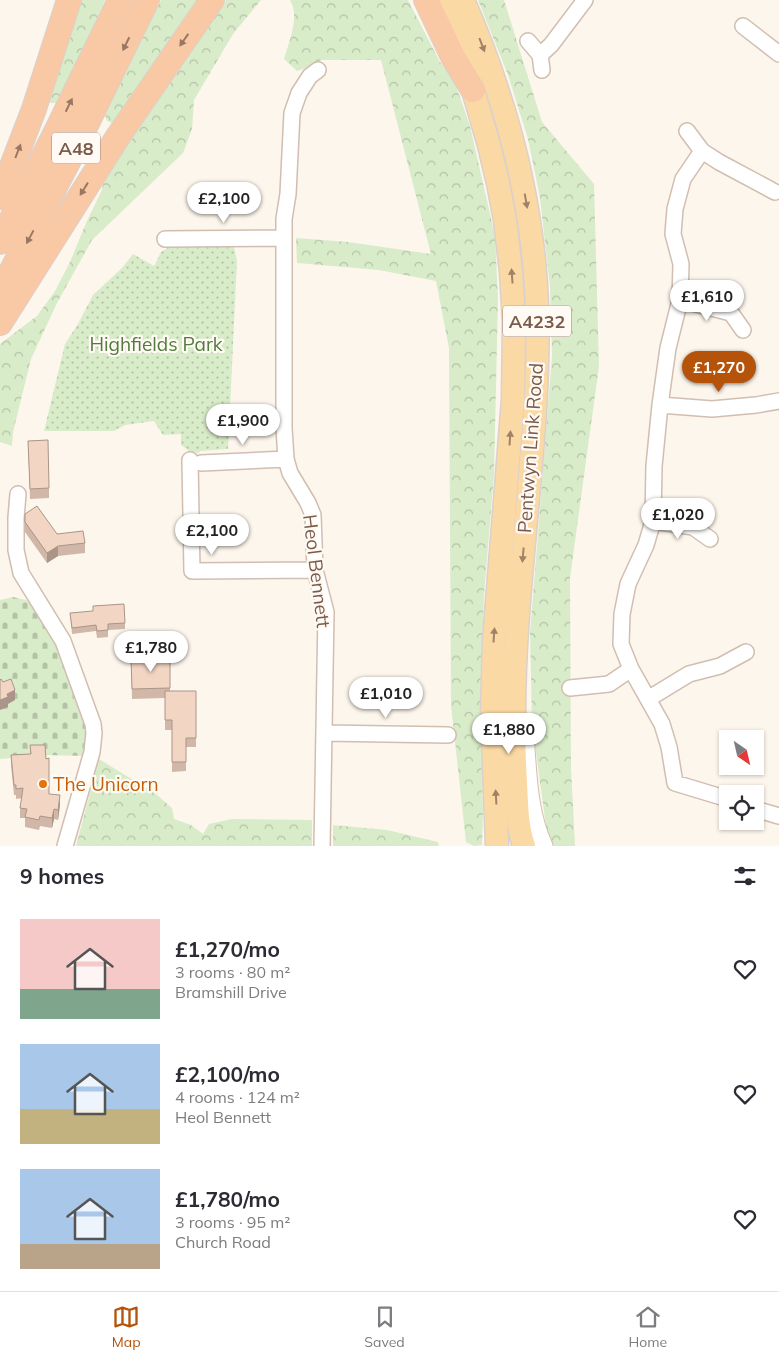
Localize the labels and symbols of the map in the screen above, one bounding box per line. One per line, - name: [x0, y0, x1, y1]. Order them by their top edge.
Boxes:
- one-way arrow: [179, 33, 189, 47]
- one-way arrow: [122, 37, 130, 51]
- one-way arrow: [478, 38, 486, 52]
- one-way arrow: [65, 98, 73, 112]
- road number: A48: [52, 132, 100, 164]
- one-way arrow: [15, 144, 22, 159]
- one-way arrow: [79, 182, 89, 196]
- pin: £2,100: [183, 182, 265, 224]
- one-way arrow: [522, 193, 530, 209]
- one-way arrow: [26, 229, 34, 244]
- one-way arrow: [507, 268, 515, 284]
- pin: £1,610: [666, 280, 748, 322]
- road number: A4232: [503, 306, 571, 336]
- park label: Highfields Park: [89, 332, 223, 356]
- pin: £1,270: [678, 350, 760, 393]
- street label: Pentwyn Link Road: [512, 362, 548, 534]
- pin: £1,900: [202, 404, 284, 446]
- one-way arrow: [507, 430, 515, 446]
- pin: £1,020: [637, 498, 719, 540]
- street label: Heol Bennett: [298, 513, 336, 629]
- pin: £2,100: [171, 514, 253, 556]
- one-way arrow: [518, 547, 526, 563]
- one-way arrow: [491, 627, 499, 643]
- pin: £1,780: [110, 630, 192, 673]
- pin: £1,010: [345, 676, 427, 719]
- pin: £1,880: [468, 712, 550, 755]
- north arrow: [719, 730, 764, 775]
- place label: The Unicorn: [53, 772, 159, 796]
- marker: The Unicorn: [37, 778, 49, 790]
- one-way arrow: [491, 789, 499, 805]

